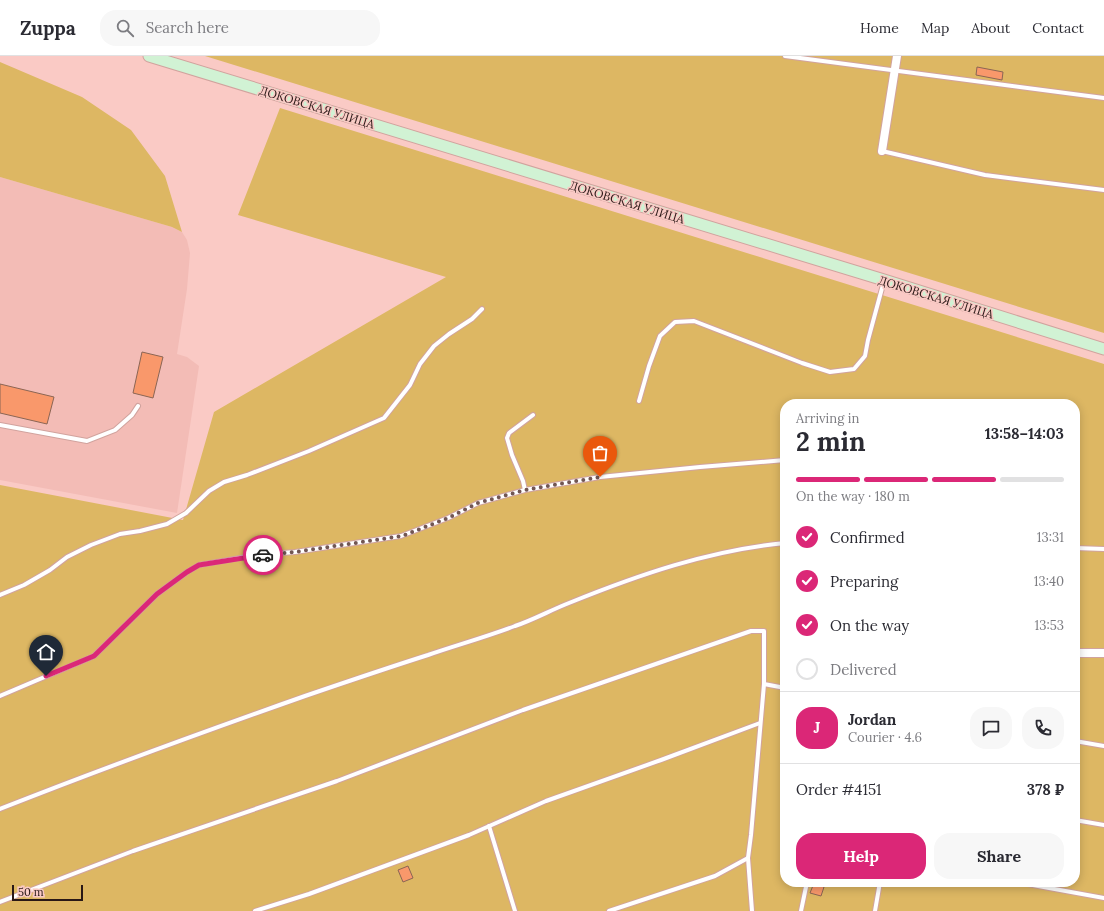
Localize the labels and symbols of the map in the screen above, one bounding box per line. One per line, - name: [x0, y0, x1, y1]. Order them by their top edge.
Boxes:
- street label: ДОКОВСКАЯ УЛИЦА: [258, 82, 377, 132]
- street label: ДОКОВСКАЯ УЛИЦА: [568, 177, 687, 227]
- street label: ДОКОВСКАЯ УЛИЦА: [877, 272, 996, 322]
- pin: [583, 436, 617, 477]
- courier: [243, 535, 283, 575]
- pin: [29, 635, 63, 676]
- scale bar: [12, 883, 83, 902]

